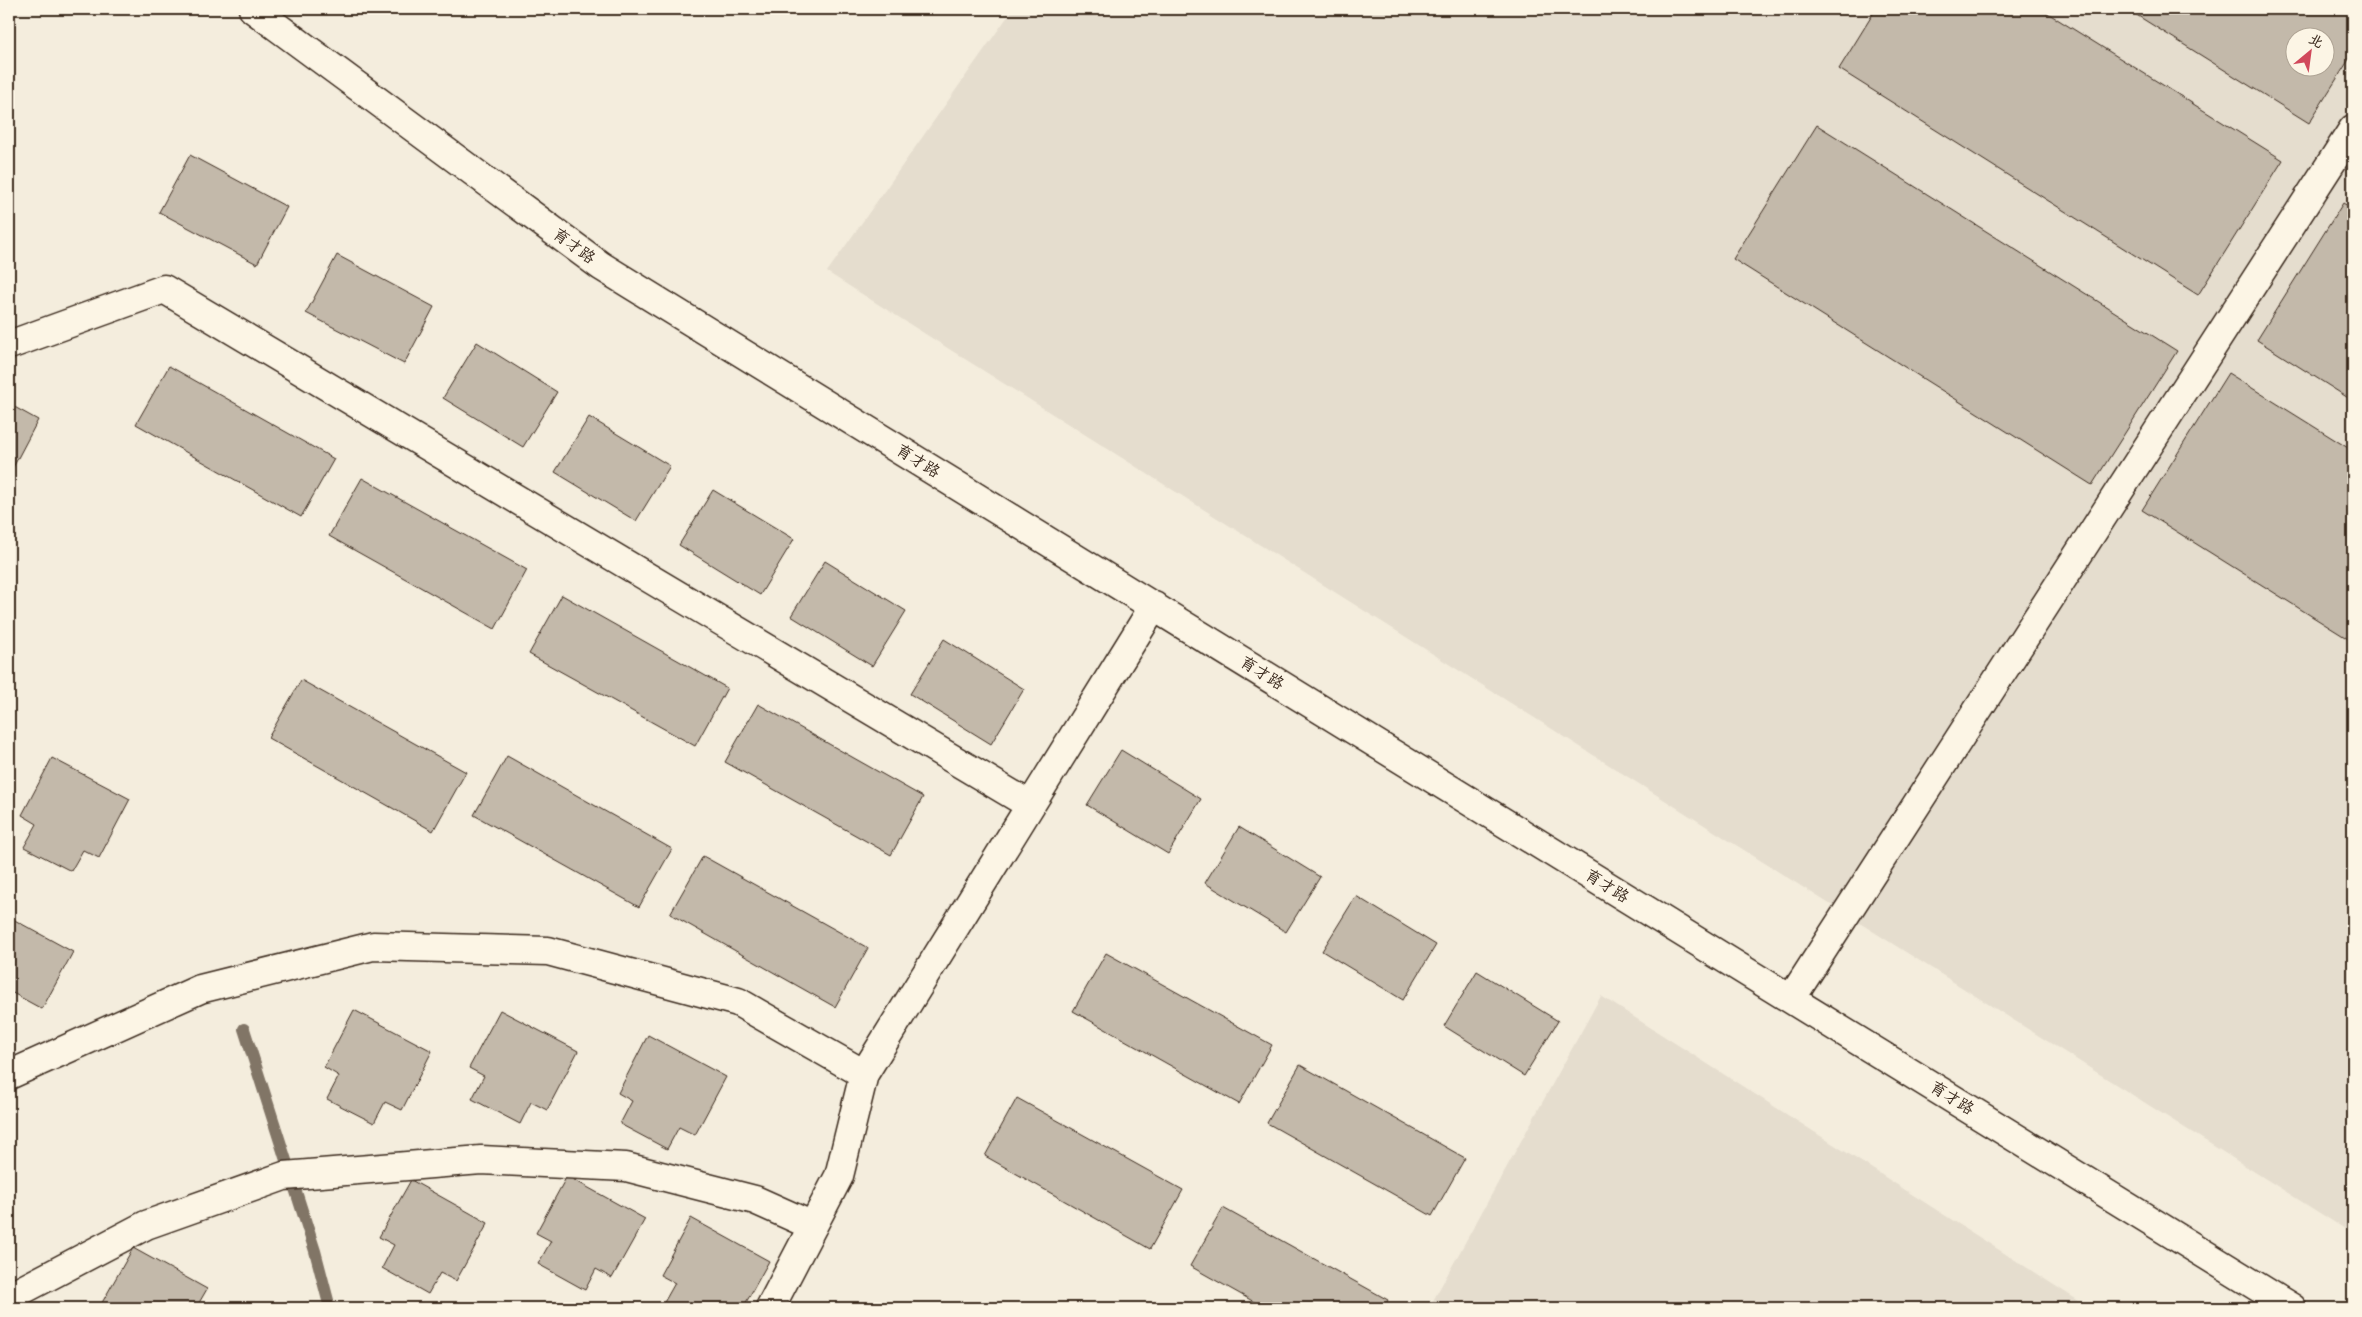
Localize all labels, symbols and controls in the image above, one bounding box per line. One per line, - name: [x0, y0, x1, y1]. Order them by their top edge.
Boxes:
- north arrow: [2284, 28, 2334, 78]
- text: 北: [2305, 29, 2327, 54]
- street label: 育才路: [548, 223, 600, 269]
- street label: 育才路: [892, 439, 944, 483]
- street label: 育才路: [1236, 651, 1288, 695]
- street label: 育才路: [1581, 864, 1633, 908]
- street label: 育才路: [1926, 1076, 1978, 1120]

